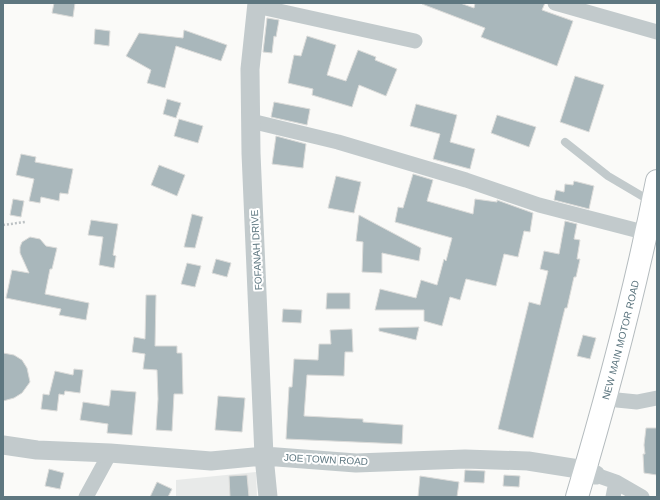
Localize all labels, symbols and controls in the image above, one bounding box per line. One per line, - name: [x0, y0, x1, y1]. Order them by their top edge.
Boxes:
- street label: FOFANAH DRIVE: [249, 209, 264, 290]
- street label: NEW MAIN MOTOR ROAD: [600, 279, 641, 401]
- street label: JOE TOWN ROAD: [284, 452, 368, 467]

